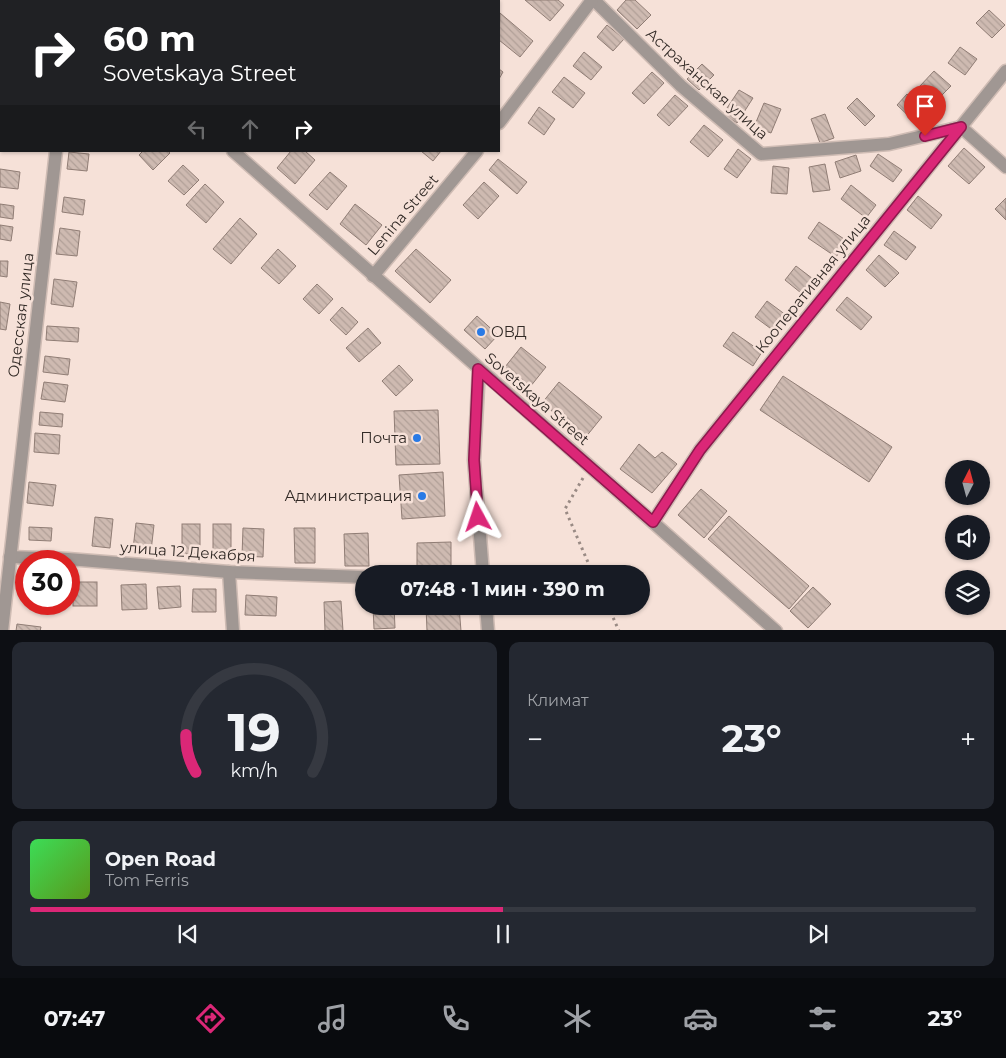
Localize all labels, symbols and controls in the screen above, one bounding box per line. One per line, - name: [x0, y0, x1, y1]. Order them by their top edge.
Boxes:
- text: 60 m: [103, 17, 196, 60]
- icon: right: [20, 20, 85, 85]
- street label: Астраханская улица: [642, 24, 772, 143]
- text: Sovetskaya Street: [103, 60, 297, 87]
- pin: [904, 85, 946, 136]
- icon: arrive: [911, 92, 939, 120]
- icon: left: [183, 115, 211, 143]
- icon: ahead: [236, 115, 264, 143]
- icon: right: [289, 115, 317, 143]
- street label: Lenina Street: [363, 170, 442, 259]
- street label: Кооперативная улица: [751, 211, 874, 357]
- street label: Одесская улица: [3, 252, 38, 378]
- place label: ОВД: [491, 322, 527, 341]
- marker: ОВД: [475, 326, 487, 338]
- street label: Sovetskaya Street: [481, 348, 593, 449]
- place label: Почта: [360, 428, 407, 447]
- marker: Почта: [411, 432, 423, 444]
- north arrow: [945, 460, 990, 505]
- map controls: [945, 460, 990, 615]
- place label: Администрация: [284, 486, 412, 505]
- marker: Администрация: [416, 490, 428, 502]
- position arrow: [451, 490, 503, 542]
- button: sound: [945, 515, 990, 560]
- street label: улица 12 Декабря: [119, 537, 256, 566]
- speed limit sign: 30: [15, 550, 80, 615]
- button: layers: [945, 570, 990, 615]
- text: 07:48 · 1 мин · 390 m: [400, 578, 605, 601]
- text: Климат: [527, 691, 589, 710]
- text: 19: [228, 701, 281, 764]
- text: 23°: [721, 715, 782, 762]
- text: −: [527, 722, 543, 756]
- text: +: [960, 722, 976, 756]
- text: km/h: [231, 760, 278, 781]
- text: Open Road: [105, 848, 216, 871]
- text: Tom Ferris: [105, 871, 189, 890]
- icon: previous: [174, 920, 202, 948]
- icon: pause: [489, 920, 517, 948]
- icon: next: [804, 920, 832, 948]
- icon: directions: [193, 1001, 228, 1036]
- icon: music: [315, 1001, 350, 1036]
- icon: phone: [438, 1001, 473, 1036]
- icon: climate: [560, 1001, 595, 1036]
- icon: car: [683, 1001, 718, 1036]
- icon: filters: [805, 1001, 840, 1036]
- text: 07:47: [44, 1005, 105, 1032]
- text: 23°: [927, 1005, 962, 1032]

